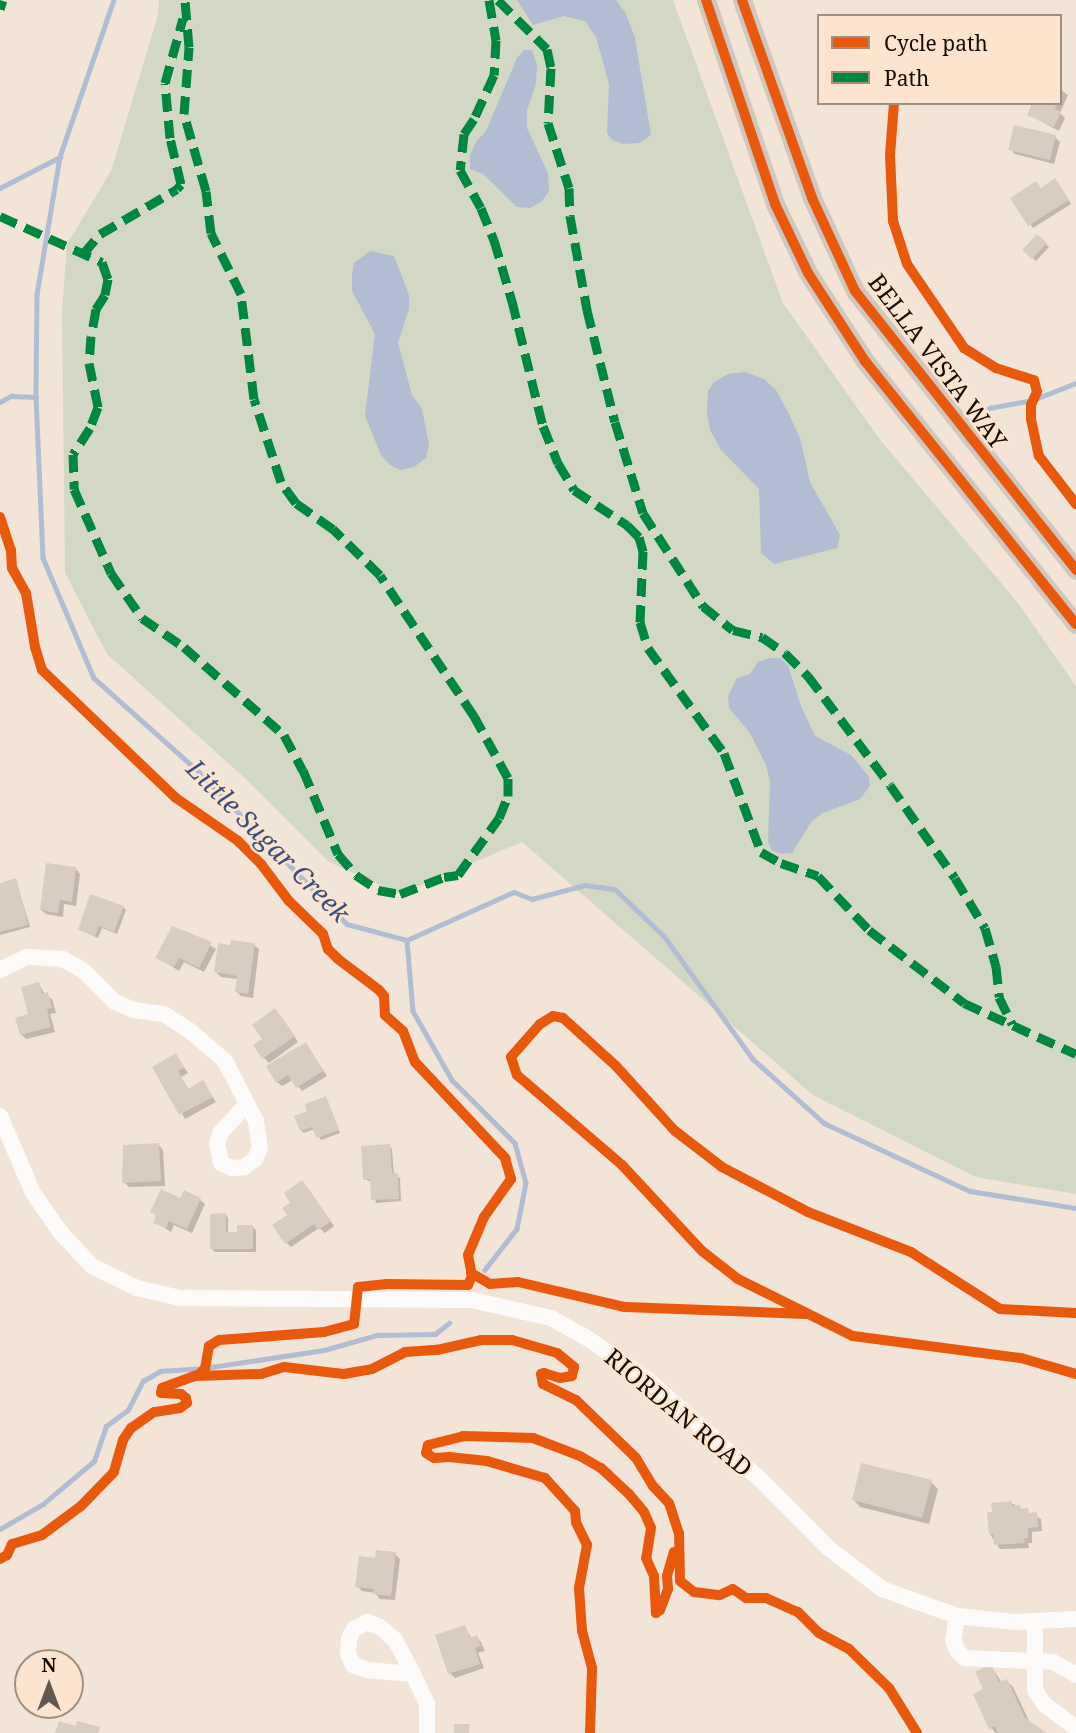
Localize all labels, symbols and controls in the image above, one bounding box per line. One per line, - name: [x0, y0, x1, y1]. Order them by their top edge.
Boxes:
- legend: [817, 14, 1062, 105]
- text: Cycle path: [884, 29, 988, 57]
- text: Path: [884, 64, 929, 92]
- street label: BELLA VISTA WAY: [863, 268, 1013, 454]
- water label: Little Sugar Creek: [180, 753, 356, 929]
- street label: RIORDAN ROAD: [599, 1342, 759, 1482]
- north arrow: [14, 1649, 84, 1719]
- text: N: [42, 1652, 56, 1678]

